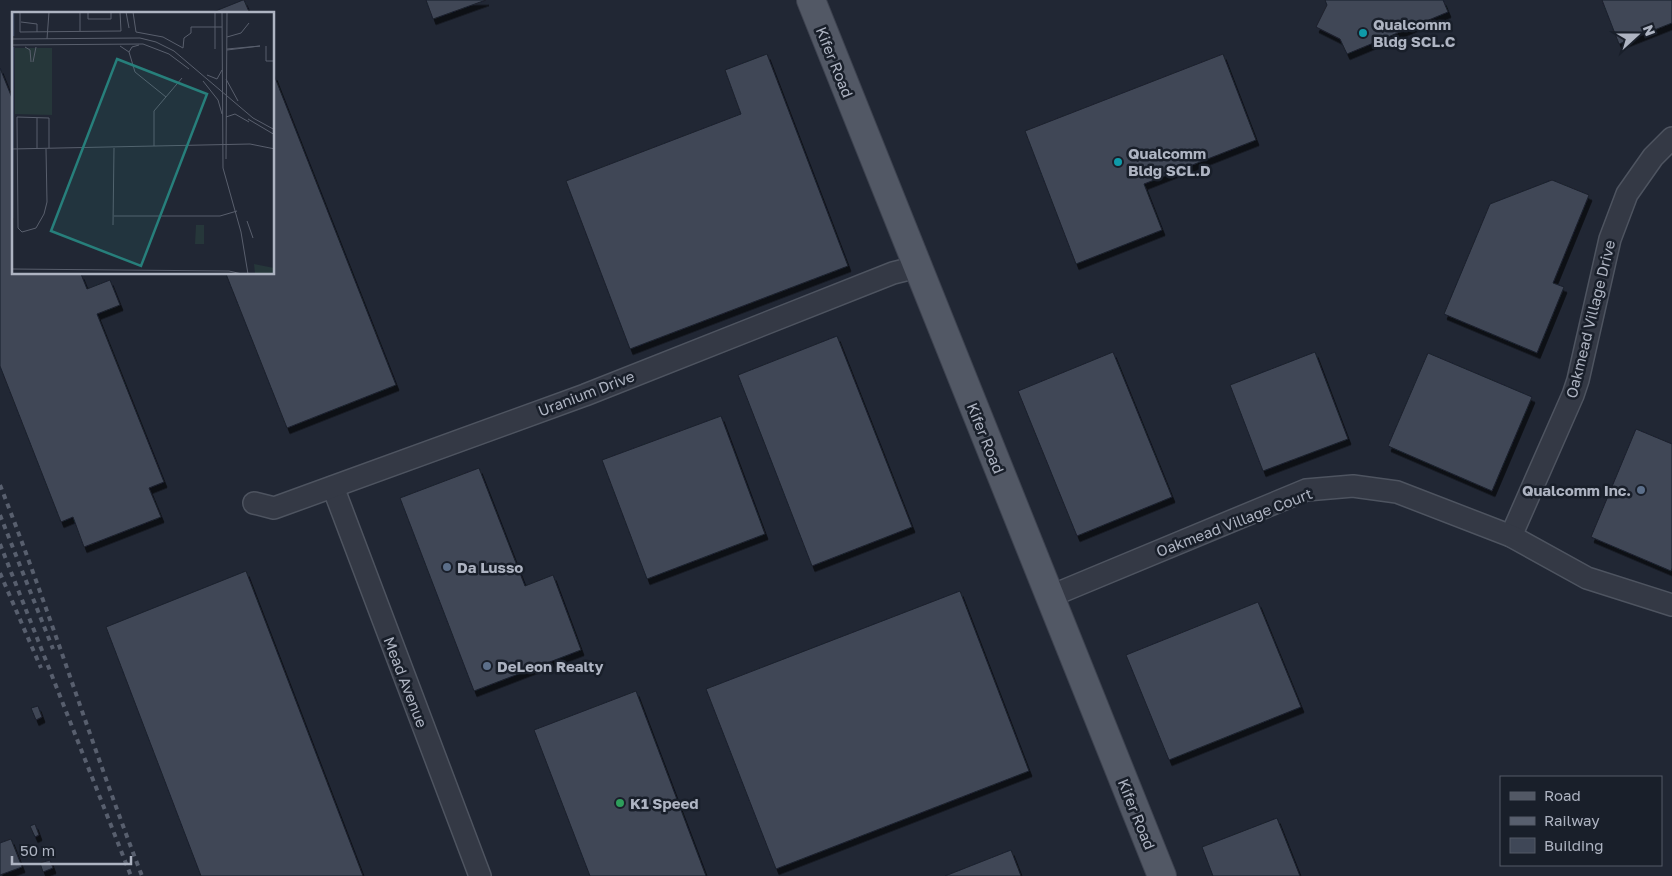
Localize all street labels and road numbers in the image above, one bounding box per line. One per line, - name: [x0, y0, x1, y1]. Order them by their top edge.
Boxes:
- street label: Kifer Road: [813, 24, 857, 100]
- street label: Oakmead Village Drive: [1562, 238, 1618, 400]
- street label: Uranium Drive: [535, 366, 637, 420]
- street label: Kifer Road: [964, 400, 1008, 476]
- street label: Oakmead Village Court: [1153, 484, 1315, 560]
- street label: Mead Avenue: [380, 634, 432, 730]
- street label: Kifer Road: [1115, 776, 1159, 852]

